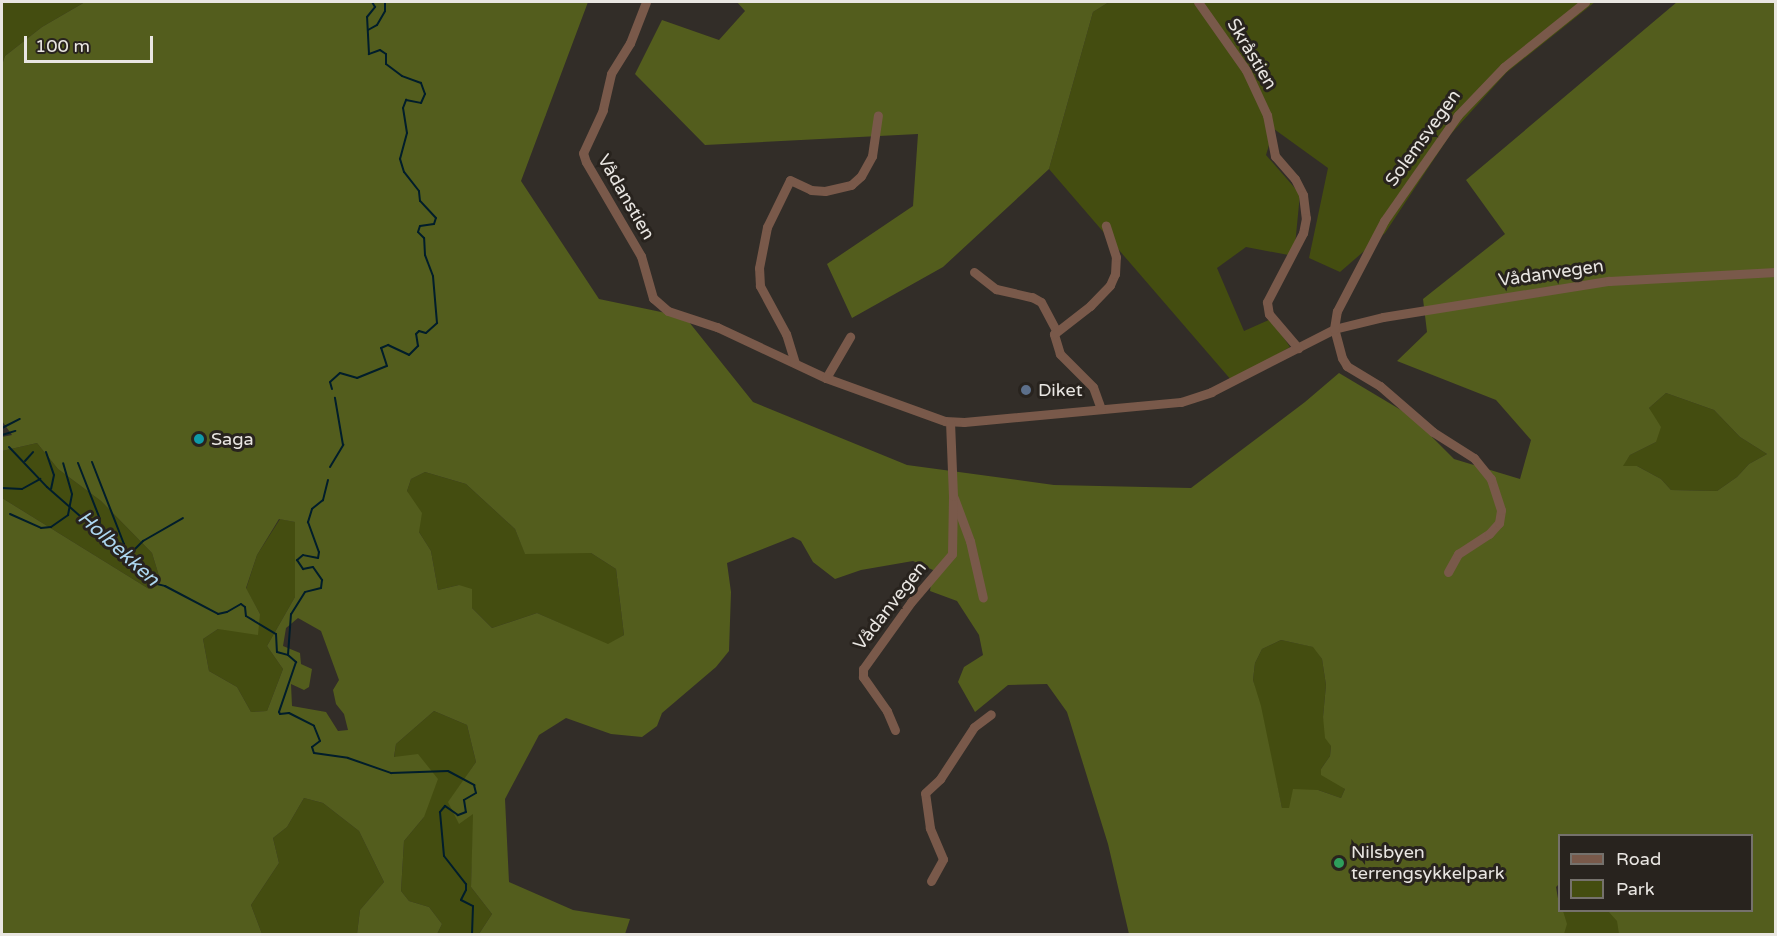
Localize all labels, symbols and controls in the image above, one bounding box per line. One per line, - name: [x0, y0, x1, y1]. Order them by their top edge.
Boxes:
- street label: Skråstien: [1222, 15, 1282, 93]
- scale bar: [27, 24, 156, 62]
- text: 100 m: [35, 35, 90, 57]
- street label: Solemsvegen: [1381, 86, 1465, 190]
- street label: Vådanstien: [593, 150, 659, 244]
- street label: Vådanvegen: [1497, 255, 1605, 291]
- place label: Diket: [1038, 379, 1083, 401]
- marker: Diket: [1019, 383, 1033, 397]
- place label: Saga: [211, 428, 254, 450]
- marker: Saga: [192, 432, 206, 446]
- water label: Holbekken: [72, 506, 164, 592]
- street label: Vådanvegen: [849, 558, 931, 654]
- legend: [1558, 834, 1753, 912]
- place label: Nilsbyen terrengsykkelpark: [1351, 842, 1505, 884]
- text: Road: [1616, 848, 1661, 870]
- marker: Nilsbyen terrengsykkelpark: [1332, 856, 1346, 870]
- text: Park: [1616, 878, 1654, 900]

